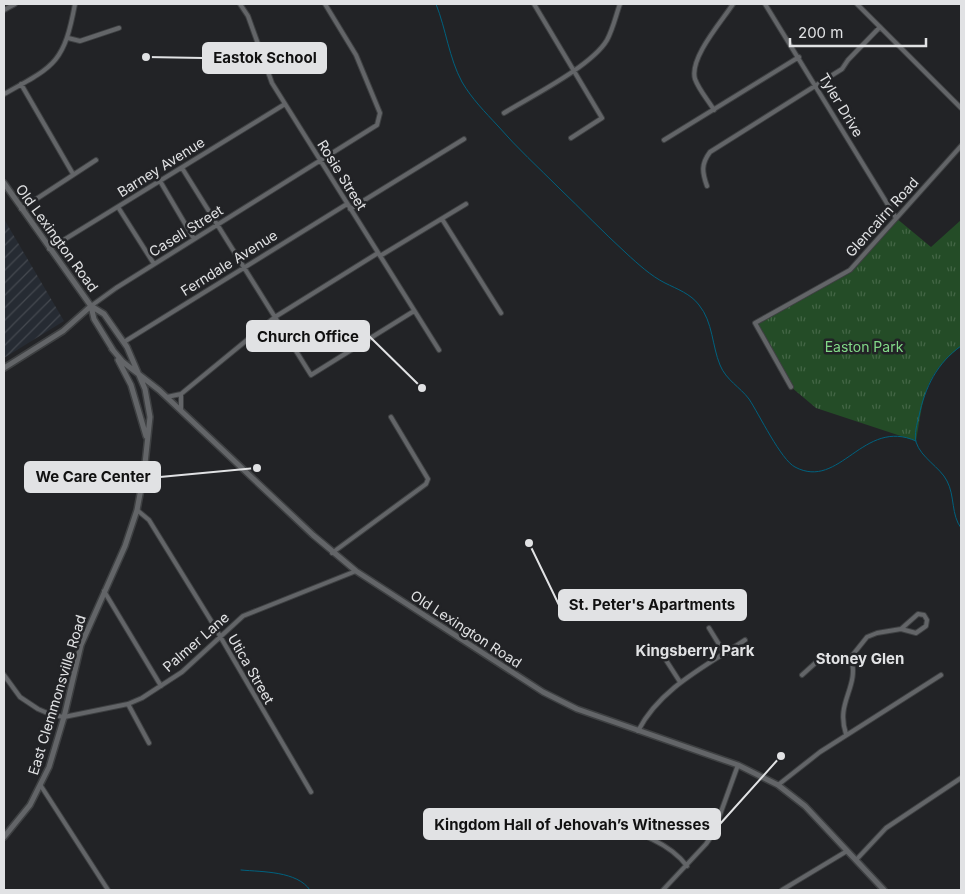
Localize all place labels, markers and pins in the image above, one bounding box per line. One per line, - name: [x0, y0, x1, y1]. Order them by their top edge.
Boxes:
- callout: Eastok School: [203, 43, 326, 73]
- callout: Church Office: [247, 321, 369, 351]
- callout: We Care Center: [25, 462, 160, 492]
- callout: St. Peter's Apartments: [559, 590, 746, 620]
- callout: Kingdom Hall of Jehovah’s Witnesses: [424, 809, 720, 839]

